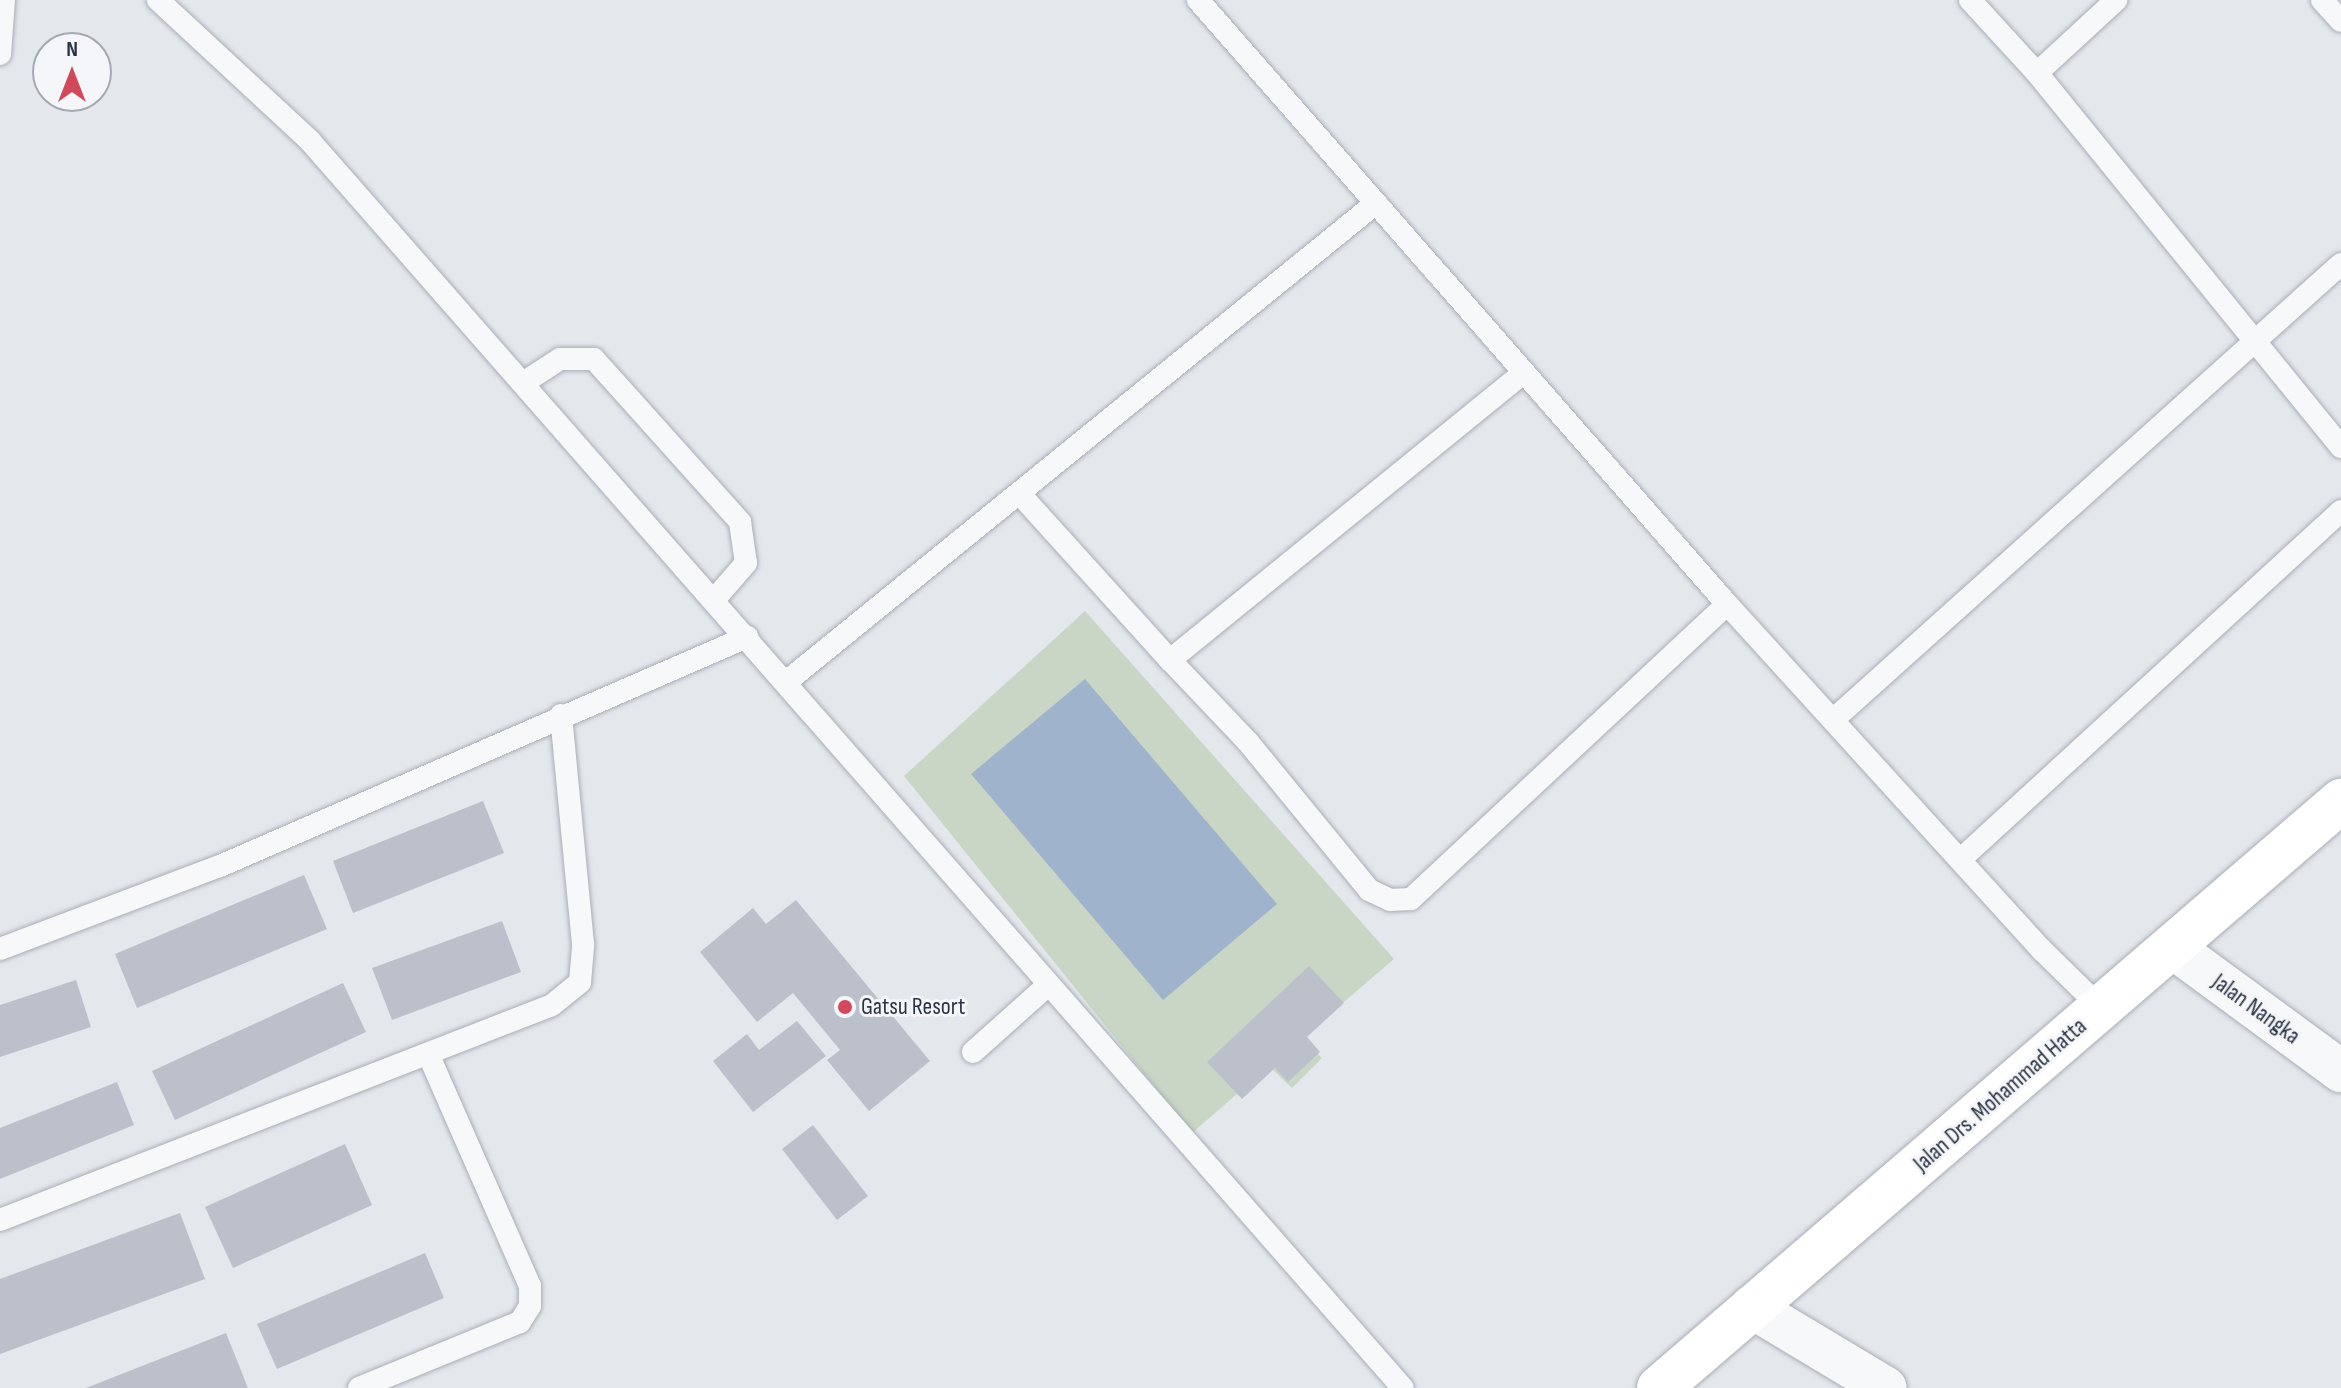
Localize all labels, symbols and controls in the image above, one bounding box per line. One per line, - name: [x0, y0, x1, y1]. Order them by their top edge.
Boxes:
- north arrow: [32, 32, 112, 112]
- text: N: [66, 36, 78, 63]
- street label: Jalan Nangka: [2206, 967, 2306, 1051]
- place label: Gatsu Resort: [861, 993, 965, 1021]
- marker: Gatsu Resort: [836, 998, 854, 1016]
- street label: Jalan Drs. Mohammad Hatta: [1908, 1012, 2092, 1178]

